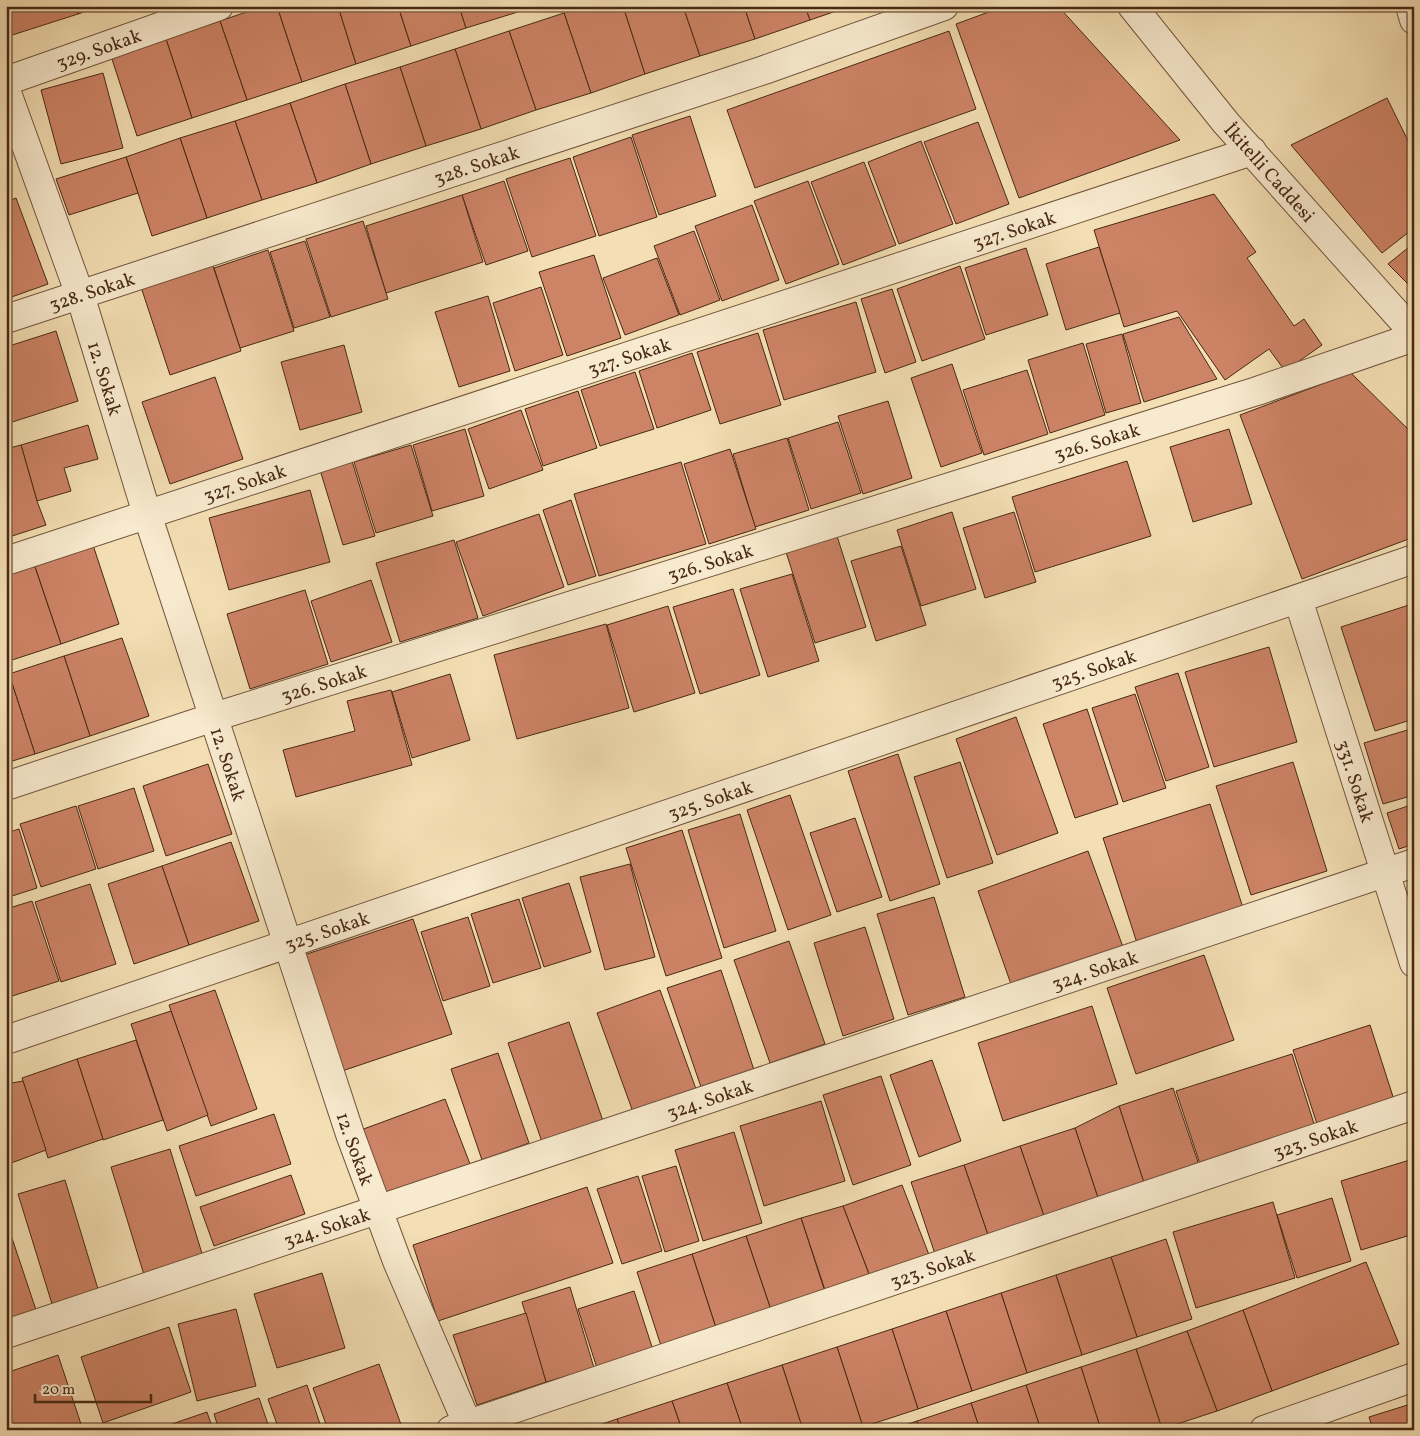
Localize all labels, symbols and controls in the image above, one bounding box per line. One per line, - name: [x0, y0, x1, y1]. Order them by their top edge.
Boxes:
- street label: 329. Sokak: [53, 23, 145, 77]
- street label: İkitelli Caddesi: [1217, 118, 1320, 229]
- street label: 328. Sokak: [431, 140, 523, 193]
- street label: 327. Sokak: [970, 206, 1059, 257]
- street label: 328. Sokak: [46, 267, 138, 319]
- street label: 327. Sokak: [585, 332, 675, 384]
- street label: 12. Sokak: [80, 338, 127, 419]
- street label: 326. Sokak: [1051, 417, 1143, 469]
- street label: 327. Sokak: [200, 459, 290, 510]
- street label: 326. Sokak: [665, 538, 757, 589]
- street label: 325. Sokak: [1048, 644, 1140, 697]
- street label: 326. Sokak: [278, 659, 370, 710]
- street label: 12. Sokak: [203, 724, 251, 805]
- street label: 331. Sokak: [1329, 737, 1379, 826]
- street label: 325. Sokak: [665, 775, 757, 828]
- street label: 325. Sokak: [282, 906, 373, 959]
- street label: 324. Sokak: [1049, 945, 1142, 998]
- street label: 324. Sokak: [664, 1074, 757, 1127]
- street label: 12. Sokak: [329, 1109, 379, 1190]
- street label: 323. Sokak: [1270, 1114, 1362, 1167]
- street label: 324. Sokak: [281, 1202, 374, 1255]
- street label: 323. Sokak: [887, 1243, 979, 1296]
- scale bar: [35, 1371, 151, 1403]
- text: 20 m: [42, 1380, 75, 1401]

